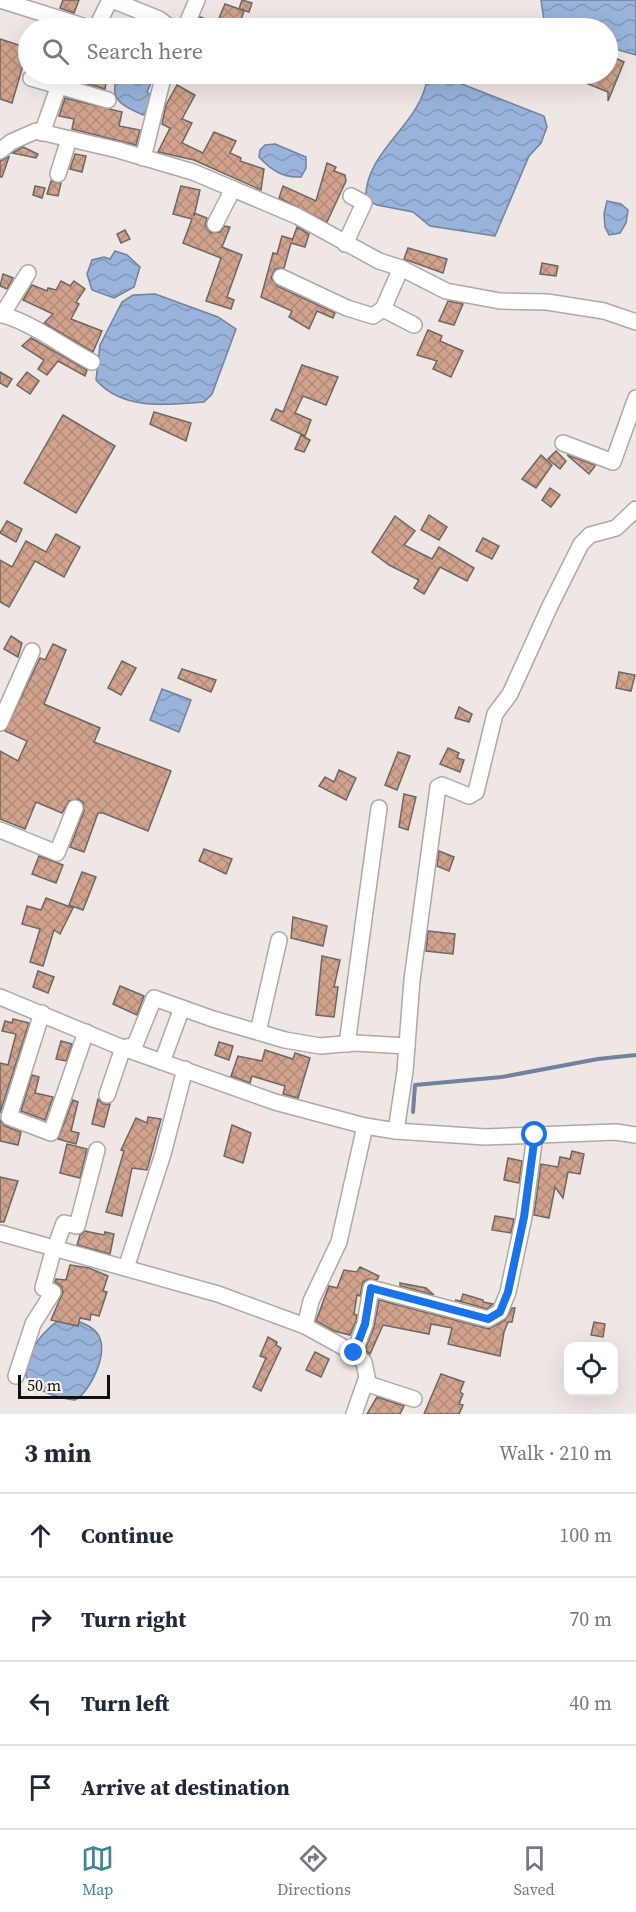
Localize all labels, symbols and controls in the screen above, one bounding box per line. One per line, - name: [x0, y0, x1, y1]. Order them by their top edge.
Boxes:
- search box: [18, 18, 618, 84]
- icon: search: [39, 35, 72, 68]
- text: Search here: [87, 36, 203, 66]
- route start: [521, 1121, 547, 1147]
- route end: [340, 1339, 366, 1365]
- map controls: [564, 1342, 618, 1396]
- button: locate: [564, 1342, 618, 1396]
- scale bar: [18, 1372, 110, 1400]
- text: 50 m: [27, 1374, 61, 1396]
- text: 3 min: [24, 1435, 91, 1471]
- text: Walk · 210 m: [499, 1439, 612, 1467]
- icon: ahead: [24, 1519, 57, 1552]
- text: Continue: [81, 1520, 174, 1550]
- text: 100 m: [559, 1521, 612, 1549]
- icon: right: [24, 1603, 57, 1636]
- text: Turn right: [81, 1604, 186, 1634]
- text: 70 m: [569, 1605, 612, 1633]
- icon: left: [24, 1687, 57, 1720]
- text: Turn left: [81, 1688, 169, 1718]
- text: 40 m: [569, 1689, 612, 1717]
- icon: arrive: [24, 1771, 57, 1804]
- text: Arrive at destination: [81, 1772, 290, 1802]
- tab: Map: [81, 1842, 114, 1900]
- tab: Directions: [277, 1842, 351, 1900]
- tab: Saved: [514, 1842, 555, 1900]

